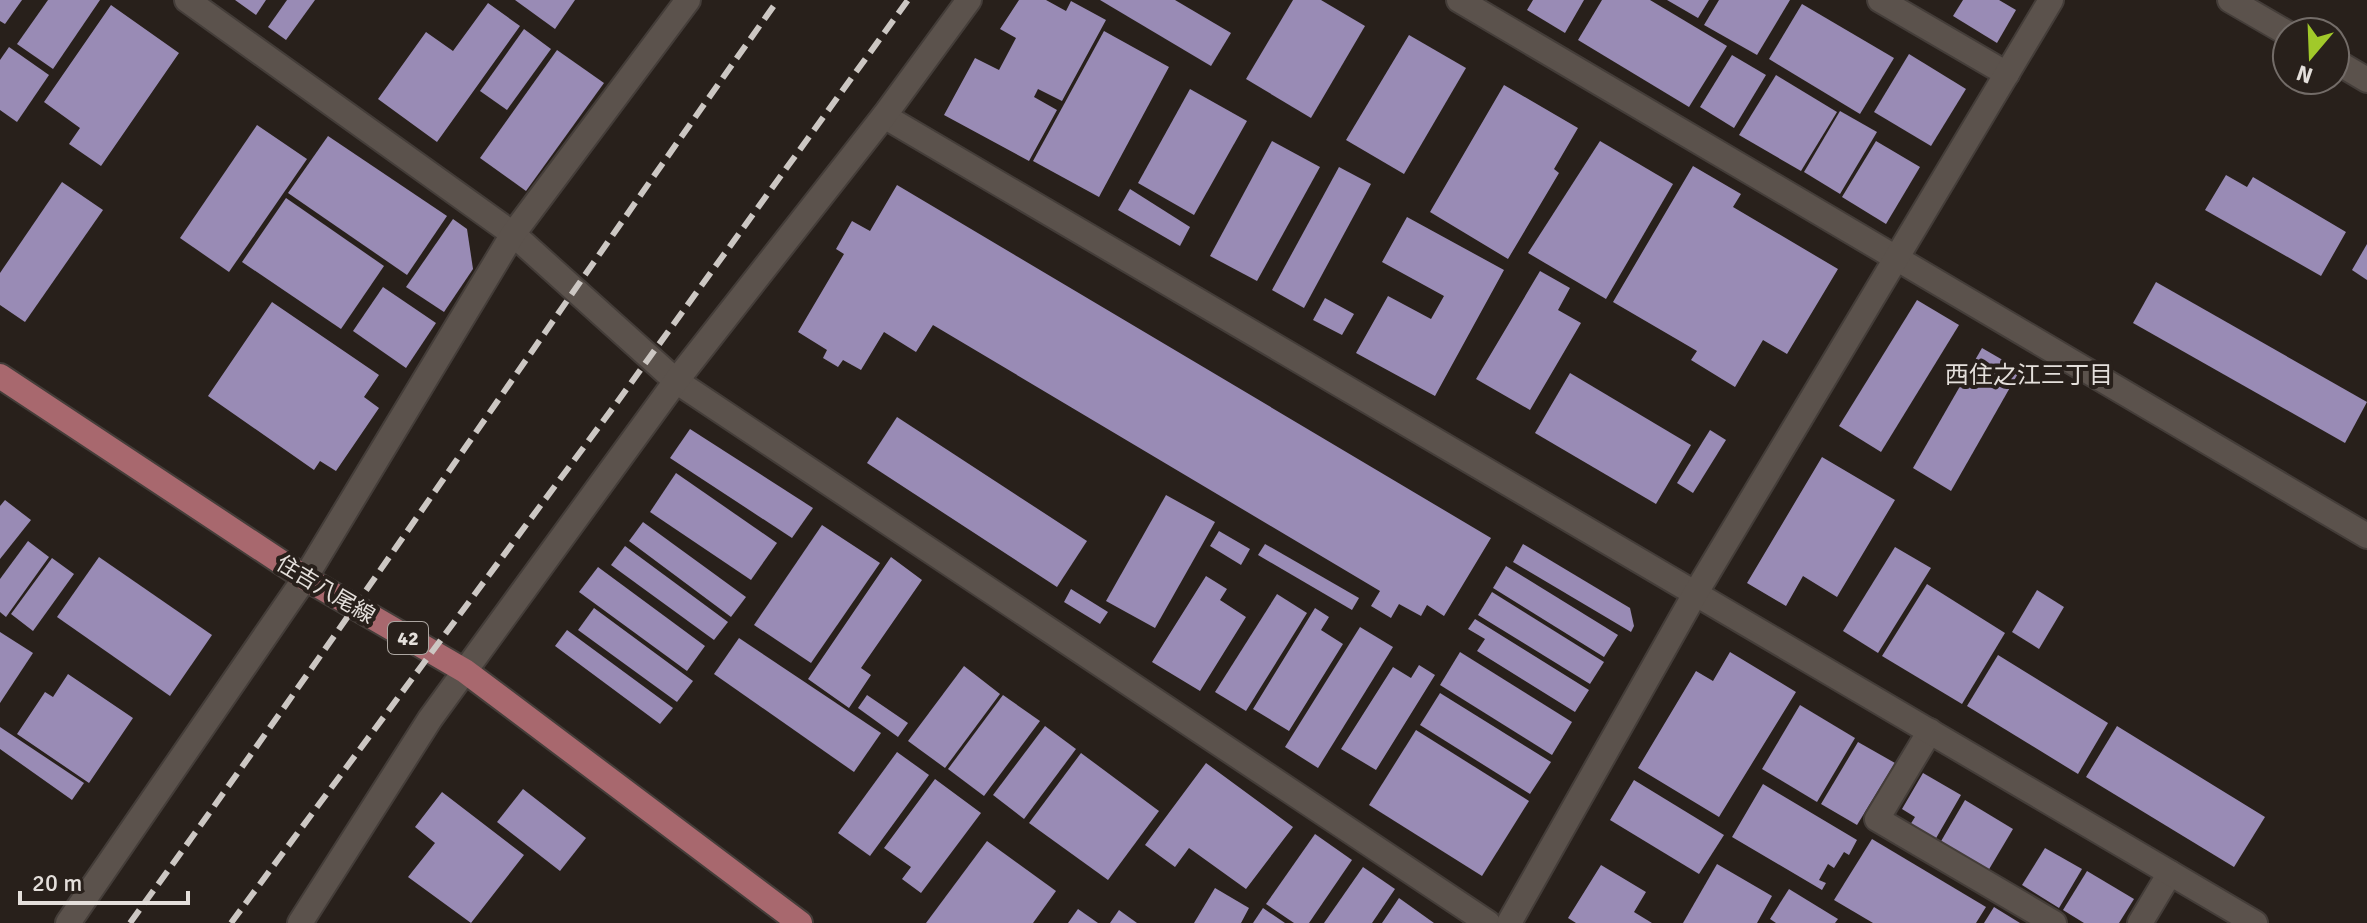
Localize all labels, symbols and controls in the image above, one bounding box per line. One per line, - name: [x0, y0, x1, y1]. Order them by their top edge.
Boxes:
- north arrow: [2271, 16, 2351, 96]
- text: N: [2293, 59, 2316, 90]
- district label: 西住之江三丁目: [1945, 360, 2113, 390]
- street label: 住吉八尾線: [272, 550, 380, 629]
- road number: 42: [388, 622, 428, 654]
- scale bar: [20, 855, 188, 905]
- text: 20 m: [32, 868, 82, 898]

